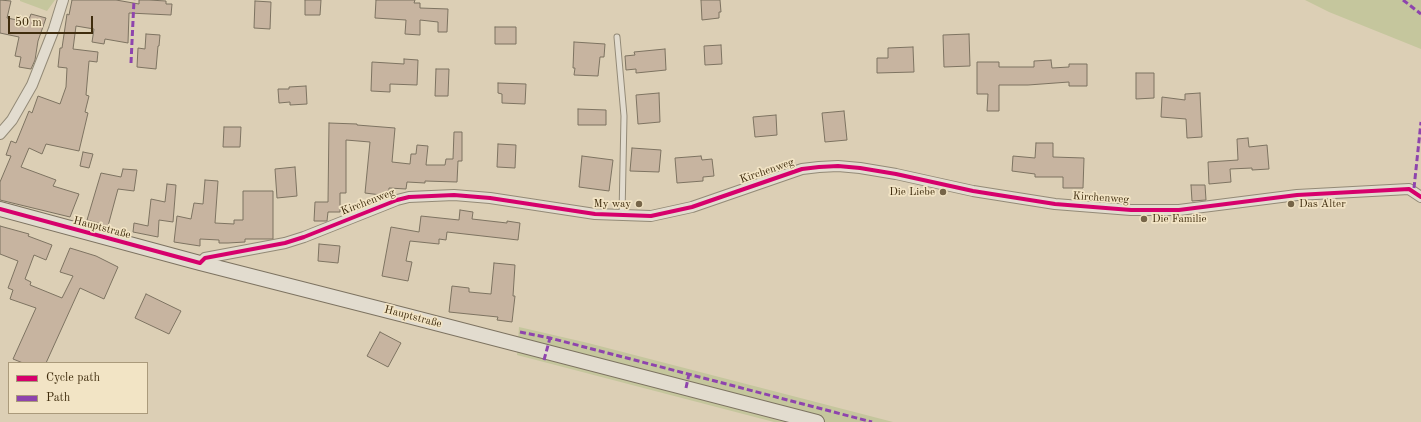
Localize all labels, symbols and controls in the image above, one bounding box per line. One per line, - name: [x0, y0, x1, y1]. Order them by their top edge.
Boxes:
- scale bar: [10, 8, 95, 34]
- text: 50 m: [15, 17, 42, 29]
- street label: Kirchenweg: [738, 156, 796, 186]
- place label: Die Liebe: [889, 185, 935, 199]
- street label: Kirchenweg: [339, 186, 397, 218]
- marker: Die Liebe: [938, 187, 948, 197]
- street label: Kirchenweg: [1072, 189, 1130, 207]
- place label: My way: [594, 197, 631, 211]
- place label: Das Alter: [1299, 197, 1346, 211]
- marker: My way: [634, 199, 644, 209]
- marker: Das Alter: [1286, 199, 1296, 209]
- place label: Die Familie: [1152, 212, 1207, 226]
- street label: Hauptstraße: [72, 214, 132, 242]
- marker: Die Familie: [1139, 214, 1149, 224]
- street label: Hauptstraße: [383, 303, 443, 331]
- legend: [8, 362, 148, 414]
- text: Cycle path: [46, 372, 100, 384]
- text: Path: [46, 392, 70, 404]

